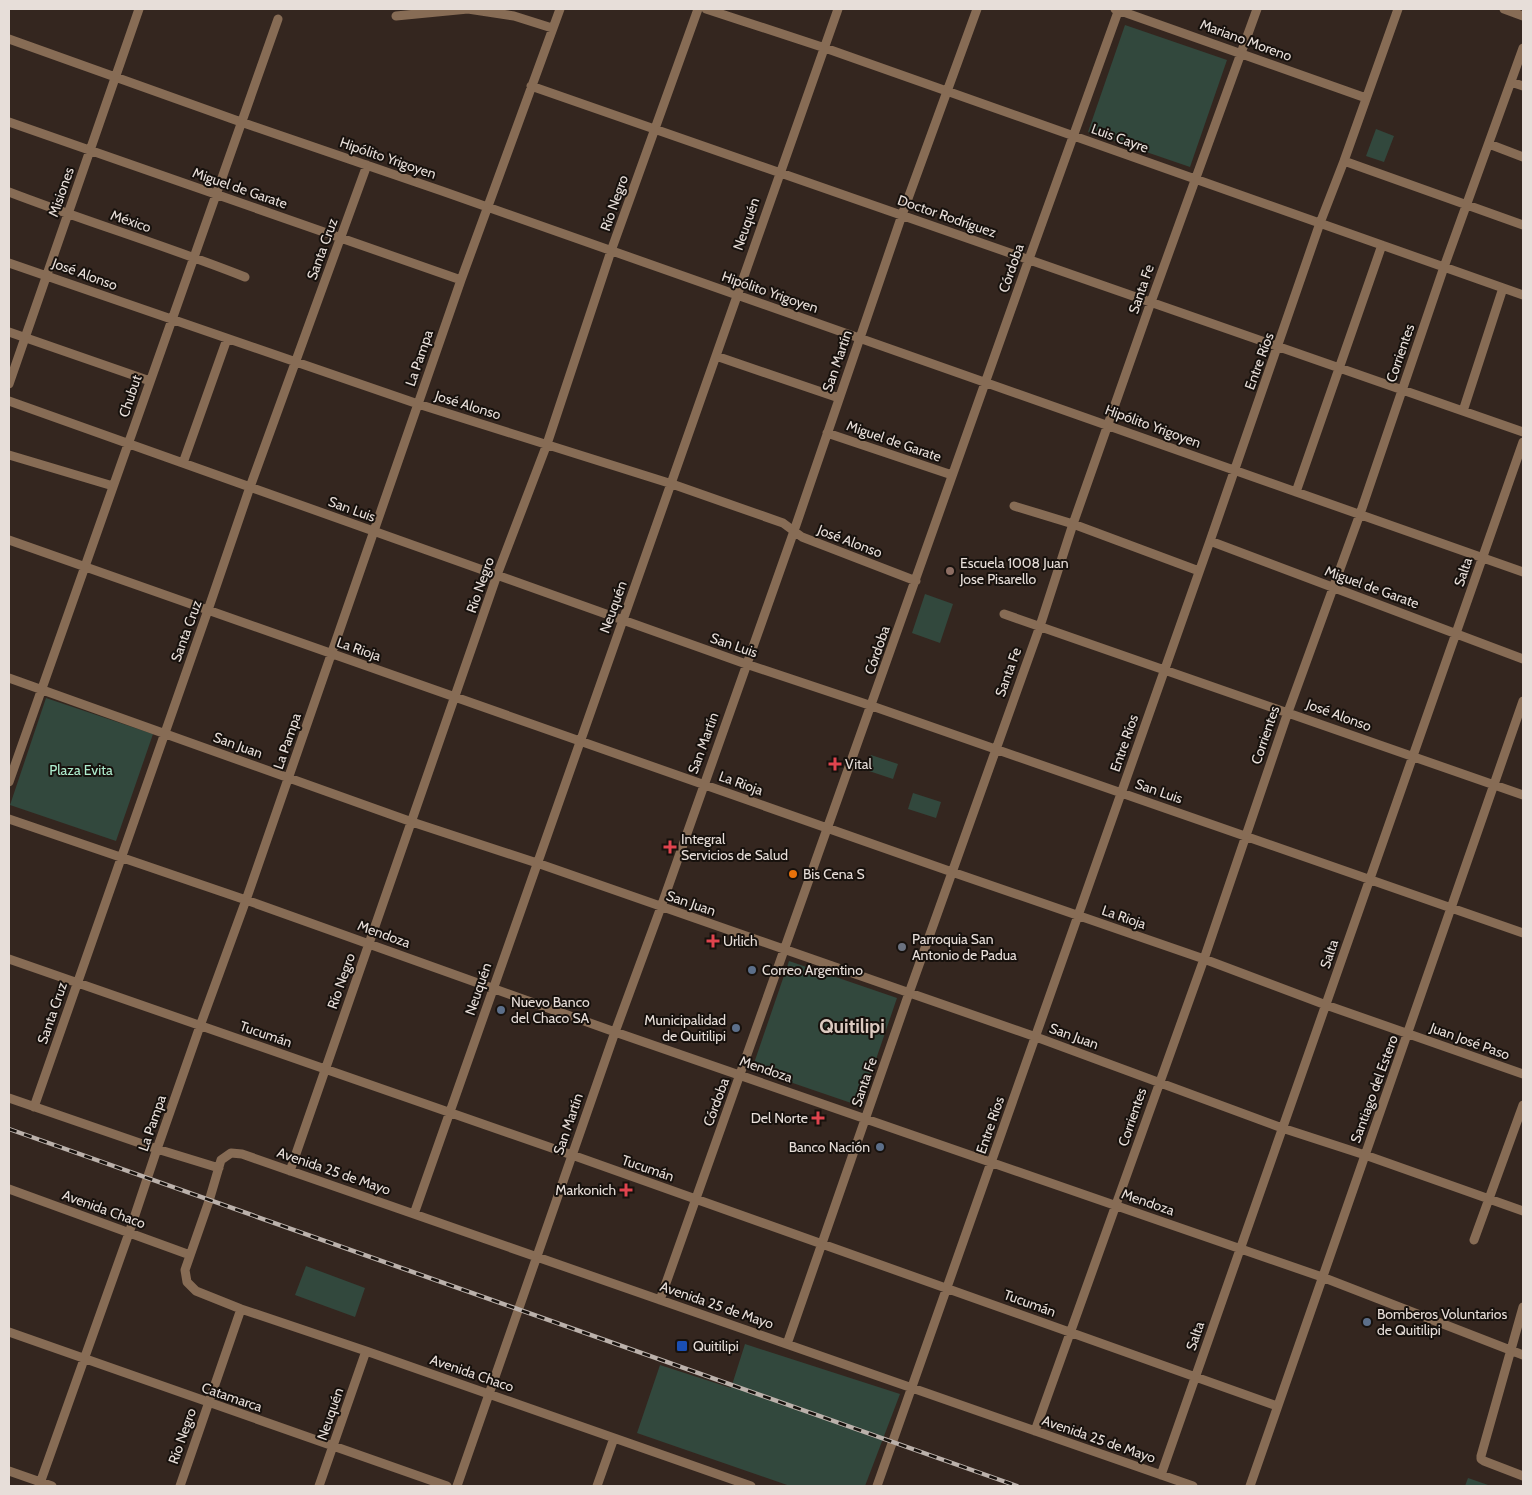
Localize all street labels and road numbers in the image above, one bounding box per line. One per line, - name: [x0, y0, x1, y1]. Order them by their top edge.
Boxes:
- street label: Mariano Moreno: [1198, 15, 1295, 65]
- street label: Luis Cayre: [1089, 119, 1151, 157]
- street label: Hipólito Yrigoyen: [337, 133, 439, 183]
- street label: Miguel de Garate: [190, 163, 290, 213]
- street label: Misiones: [44, 165, 78, 219]
- street label: Río Negro: [596, 172, 632, 233]
- street label: Doctor Rodríguez: [895, 191, 999, 241]
- street label: Neuquén: [729, 195, 763, 253]
- street label: México: [108, 206, 154, 236]
- street label: Santa Cruz: [303, 215, 342, 282]
- street label: Córdoba: [994, 241, 1028, 295]
- street label: José Alonso: [49, 254, 120, 294]
- street label: Santa Fe: [1124, 262, 1158, 316]
- street label: Hipólito Yrigoyen: [719, 267, 821, 317]
- street label: Corrientes: [1382, 321, 1418, 385]
- street label: La Pampa: [401, 327, 437, 388]
- street label: San Martín: [818, 328, 856, 394]
- street label: Entre Ríos: [1240, 330, 1278, 392]
- street label: Chubut: [114, 372, 146, 419]
- street label: José Alonso: [432, 386, 503, 424]
- street label: Hipólito Yrigoyen: [1103, 400, 1204, 452]
- street label: Miguel de Garate: [844, 416, 944, 466]
- street label: San Luis: [326, 492, 378, 526]
- street label: José Alonso: [814, 520, 885, 562]
- street label: Río Negro: [462, 554, 498, 615]
- street label: Salta: [1450, 555, 1476, 589]
- street label: Miguel de Garate: [1322, 562, 1422, 612]
- street label: Neuquén: [595, 578, 631, 636]
- street label: Santa Cruz: [167, 597, 206, 664]
- street label: Córdoba: [860, 623, 894, 677]
- street label: San Luis: [708, 629, 760, 662]
- street label: La Rioja: [335, 633, 384, 665]
- street label: Santa Fe: [991, 645, 1025, 699]
- street label: José Alonso: [1303, 695, 1374, 735]
- street label: Corrientes: [1247, 703, 1283, 767]
- street label: La Pampa: [269, 710, 305, 771]
- street label: San Martín: [684, 710, 722, 776]
- street label: Entre Ríos: [1106, 712, 1142, 774]
- street label: San Juan: [211, 728, 265, 762]
- street label: La Rioja: [716, 767, 766, 799]
- street label: San Luis: [1133, 775, 1185, 808]
- street label: San Juan: [664, 886, 718, 920]
- street label: La Rioja: [1100, 901, 1149, 933]
- street label: Mendoza: [355, 916, 413, 952]
- street label: Salta: [1316, 937, 1342, 971]
- street label: Río Negro: [323, 950, 359, 1011]
- street label: Neuquén: [461, 960, 495, 1018]
- street label: Santa Cruz: [33, 979, 71, 1046]
- street label: Tucumán: [237, 1017, 295, 1051]
- street label: Juan José Paso: [1427, 1018, 1513, 1064]
- street label: San Juan: [1047, 1019, 1101, 1053]
- street label: Santiago del Estero: [1346, 1032, 1402, 1145]
- street label: Mendoza: [737, 1052, 795, 1087]
- street label: Santa Fe: [847, 1055, 881, 1109]
- street label: Córdoba: [699, 1075, 733, 1129]
- street label: Corrientes: [1114, 1085, 1150, 1149]
- street label: San Martín: [549, 1091, 587, 1157]
- street label: La Pampa: [134, 1092, 170, 1153]
- street label: Entre Ríos: [972, 1094, 1008, 1156]
- street label: Avenida 25 de Mayo: [275, 1143, 393, 1199]
- street label: Tucumán: [619, 1151, 677, 1185]
- street label: Mendoza: [1119, 1185, 1177, 1220]
- street label: Avenida Chaco: [60, 1186, 148, 1233]
- street label: Avenida 25 de Mayo: [658, 1277, 776, 1333]
- street label: Tucumán: [1001, 1285, 1059, 1321]
- street label: Salta: [1182, 1319, 1208, 1353]
- street label: Avenida Chaco: [428, 1350, 517, 1396]
- street label: Catamarca: [199, 1378, 265, 1416]
- street label: Neuquén: [313, 1385, 347, 1443]
- street label: Río Negro: [164, 1405, 200, 1466]
- street label: Avenida 25 de Mayo: [1040, 1411, 1158, 1467]

